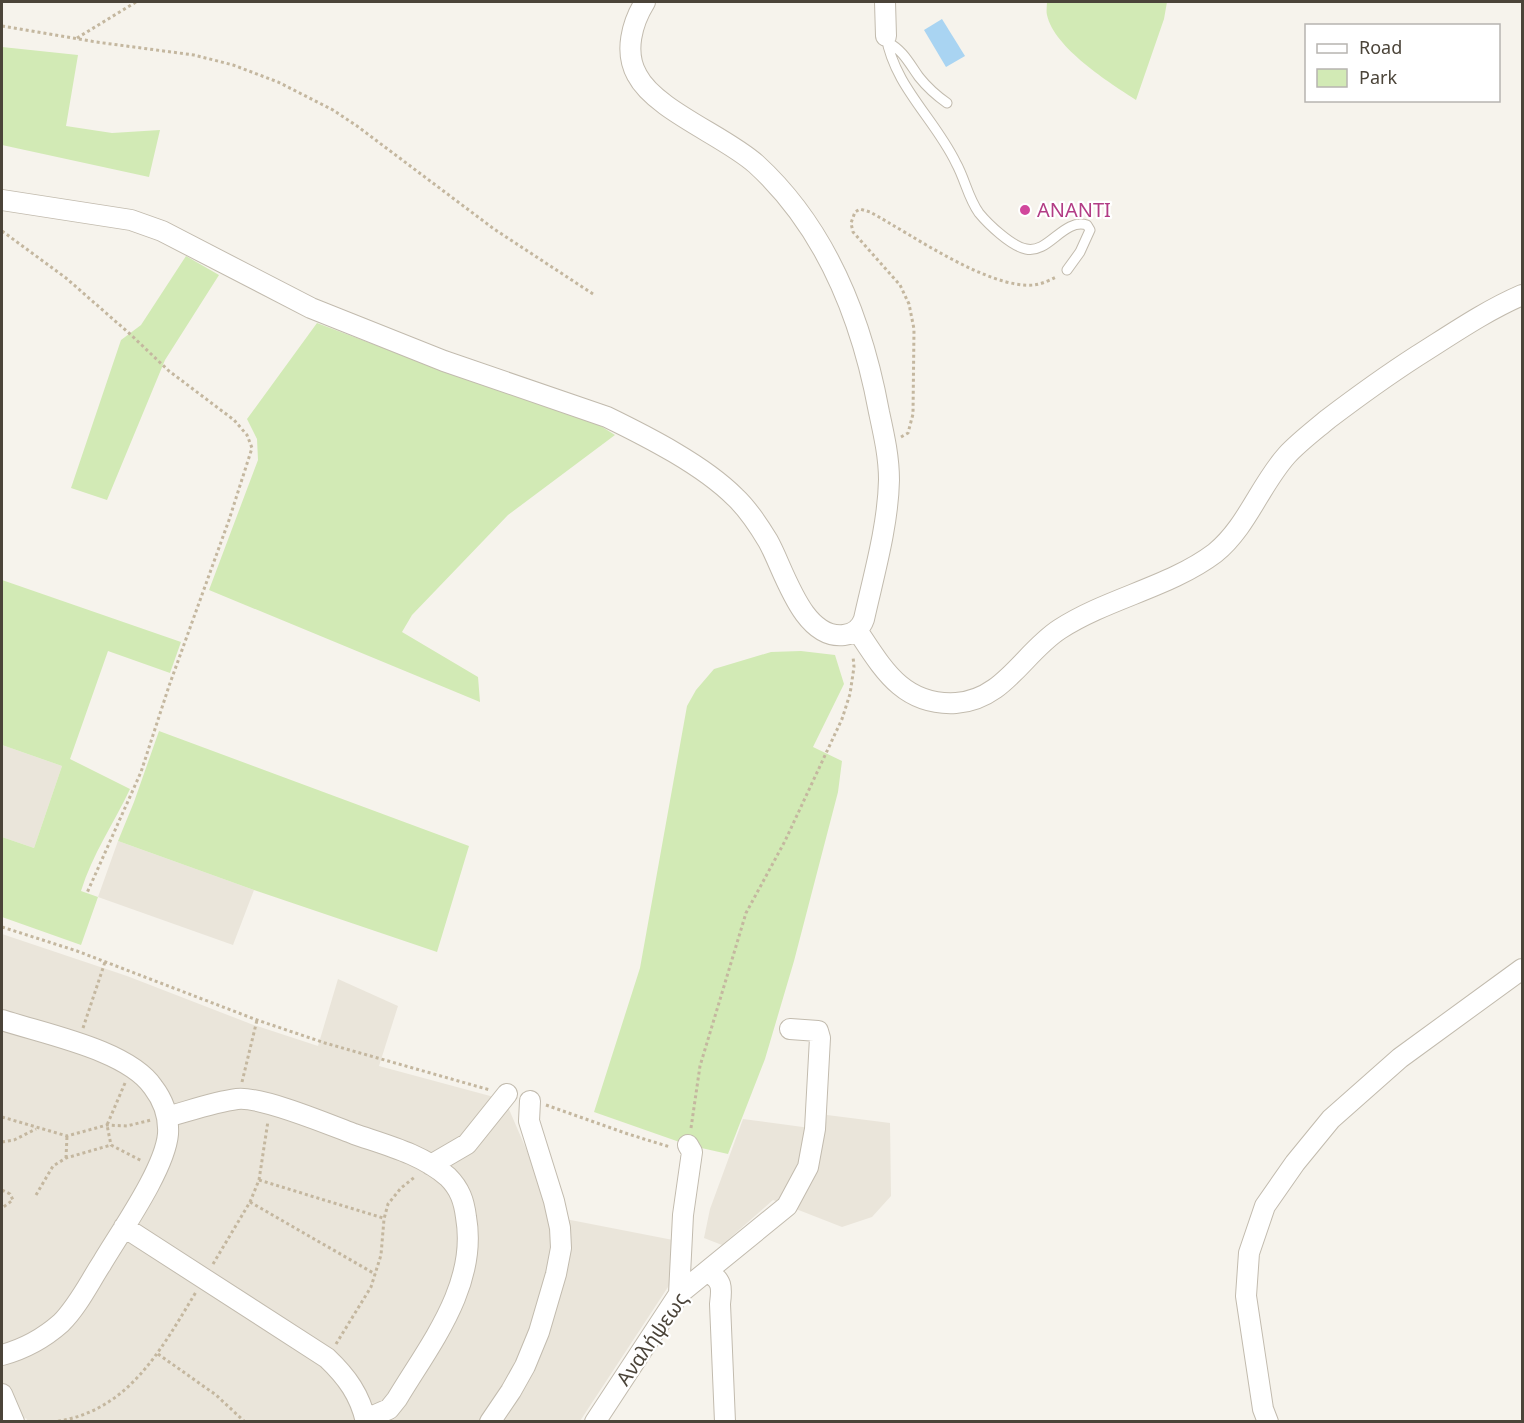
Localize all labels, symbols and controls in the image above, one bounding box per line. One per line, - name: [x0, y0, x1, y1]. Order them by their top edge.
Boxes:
- legend: [1305, 24, 1500, 102]
- text: Road: [1359, 35, 1402, 59]
- text: Park: [1359, 65, 1397, 89]
- place label: ΑΝΑΝΤΙ: [1037, 196, 1111, 223]
- marker: ΑΝΑΝΤΙ: [1018, 203, 1032, 217]
- street label: Αναλήψεως: [610, 1287, 694, 1391]

